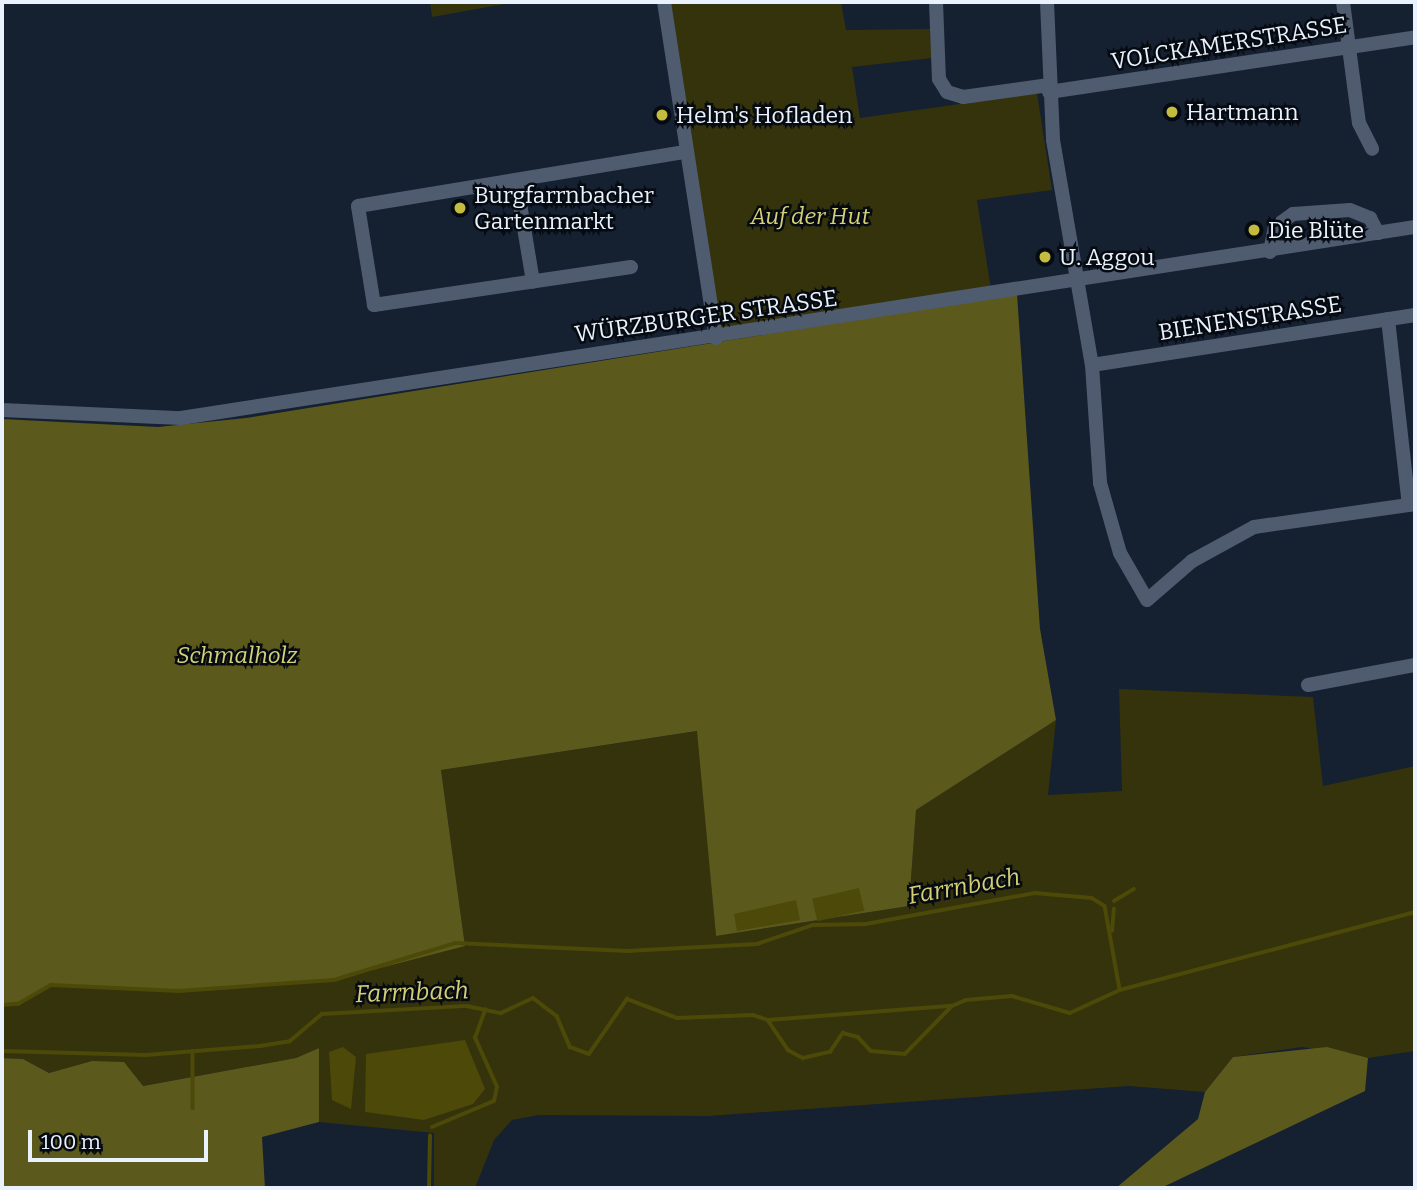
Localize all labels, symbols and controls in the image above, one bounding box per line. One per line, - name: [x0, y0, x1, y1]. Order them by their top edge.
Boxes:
- street label: VOLCKAMERSTRASSE: [1109, 11, 1349, 75]
- place label: Hartmann: [1186, 98, 1299, 126]
- place label: Helm's Hofladen: [676, 101, 853, 129]
- marker: Hartmann: [1164, 104, 1180, 120]
- marker: Helm's Hofladen: [654, 107, 670, 123]
- place label: Burgfarrnbacher Gartenmarkt: [474, 181, 654, 235]
- marker: Burgfarrnbacher Gartenmarkt: [452, 200, 468, 216]
- park label: Auf der Hut: [750, 202, 870, 230]
- place label: Die Blüte: [1268, 216, 1364, 244]
- marker: Die Blüte: [1246, 222, 1262, 238]
- place label: U. Aggou: [1059, 243, 1154, 271]
- marker: U. Aggou: [1037, 249, 1053, 265]
- street label: WÜRZBURGER STRASSE: [573, 284, 839, 348]
- street label: BIENENSTRASSE: [1157, 290, 1343, 346]
- park label: Schmalholz: [176, 641, 298, 669]
- water label: Farrnbach: [906, 863, 1022, 911]
- water label: Farrnbach: [355, 977, 469, 1009]
- scale bar: [32, 1116, 212, 1160]
- text: 100 m: [41, 1129, 101, 1155]

